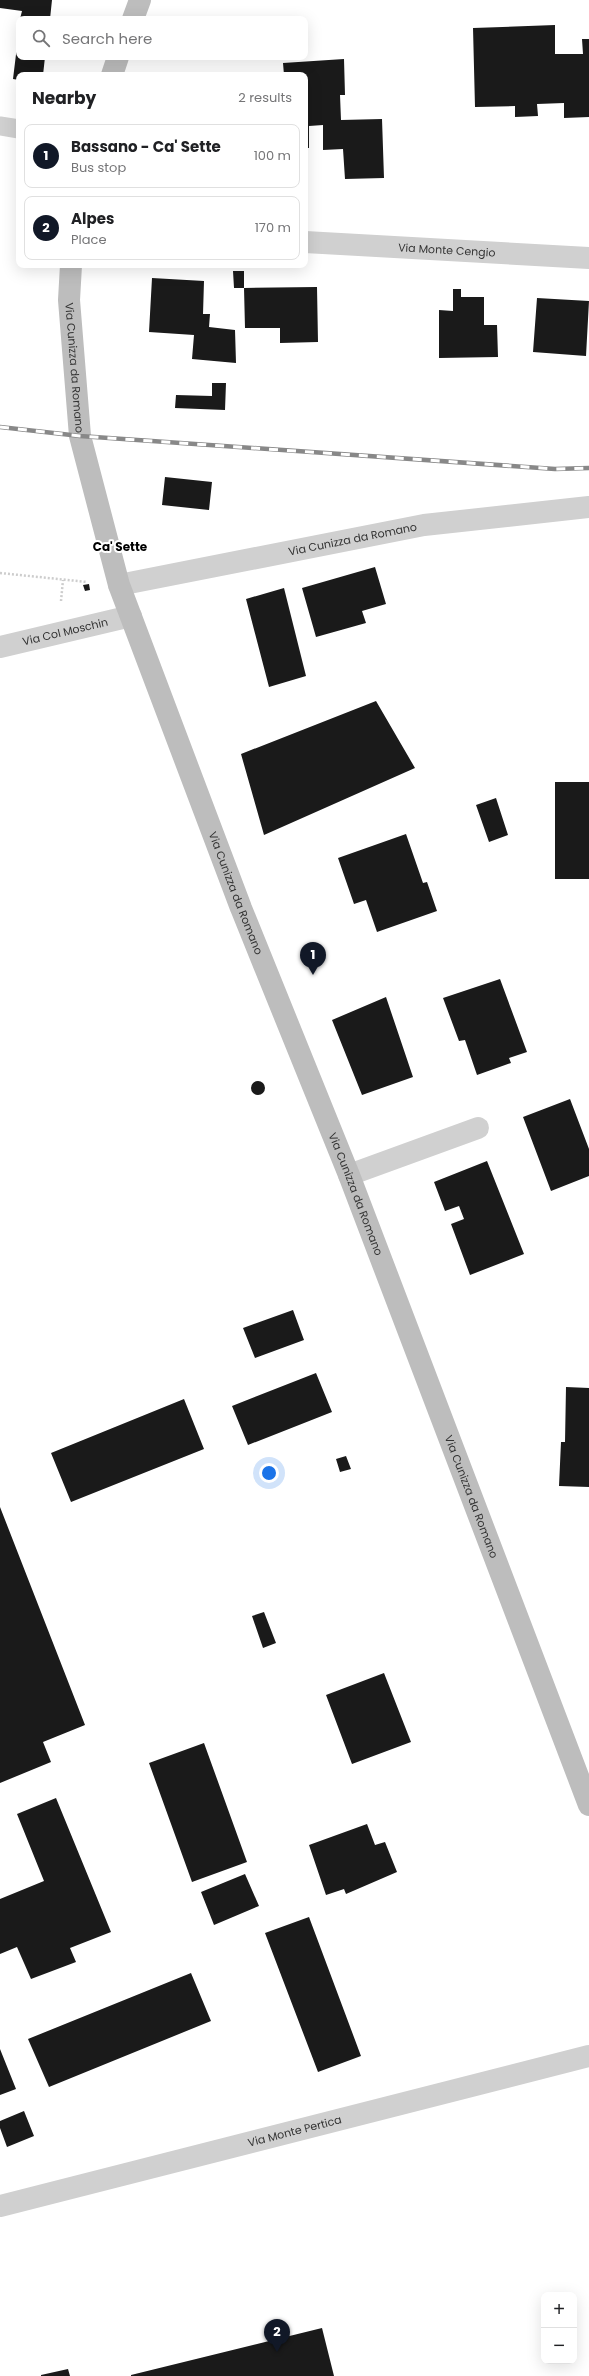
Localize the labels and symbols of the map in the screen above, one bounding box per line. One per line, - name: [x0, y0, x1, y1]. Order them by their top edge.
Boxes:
- street label: Via Monte Cengio: [398, 239, 496, 261]
- street label: Via Cunizza da Romano: [61, 302, 88, 433]
- street label: Via Cunizza da Romano: [287, 519, 418, 560]
- district label: Ca' Sette: [93, 538, 148, 555]
- street label: Via Col Moschin: [21, 614, 110, 649]
- street label: Via Cunizza da Romano: [205, 829, 267, 957]
- pin: 1: [300, 942, 326, 975]
- street label: Via Cunizza da Romano: [325, 1130, 387, 1258]
- street label: Via Cunizza da Romano: [441, 1433, 502, 1561]
- your location: [259, 1463, 279, 1483]
- street label: Via Monte Pertica: [246, 2111, 343, 2151]
- pin: 2: [264, 2319, 290, 2352]

